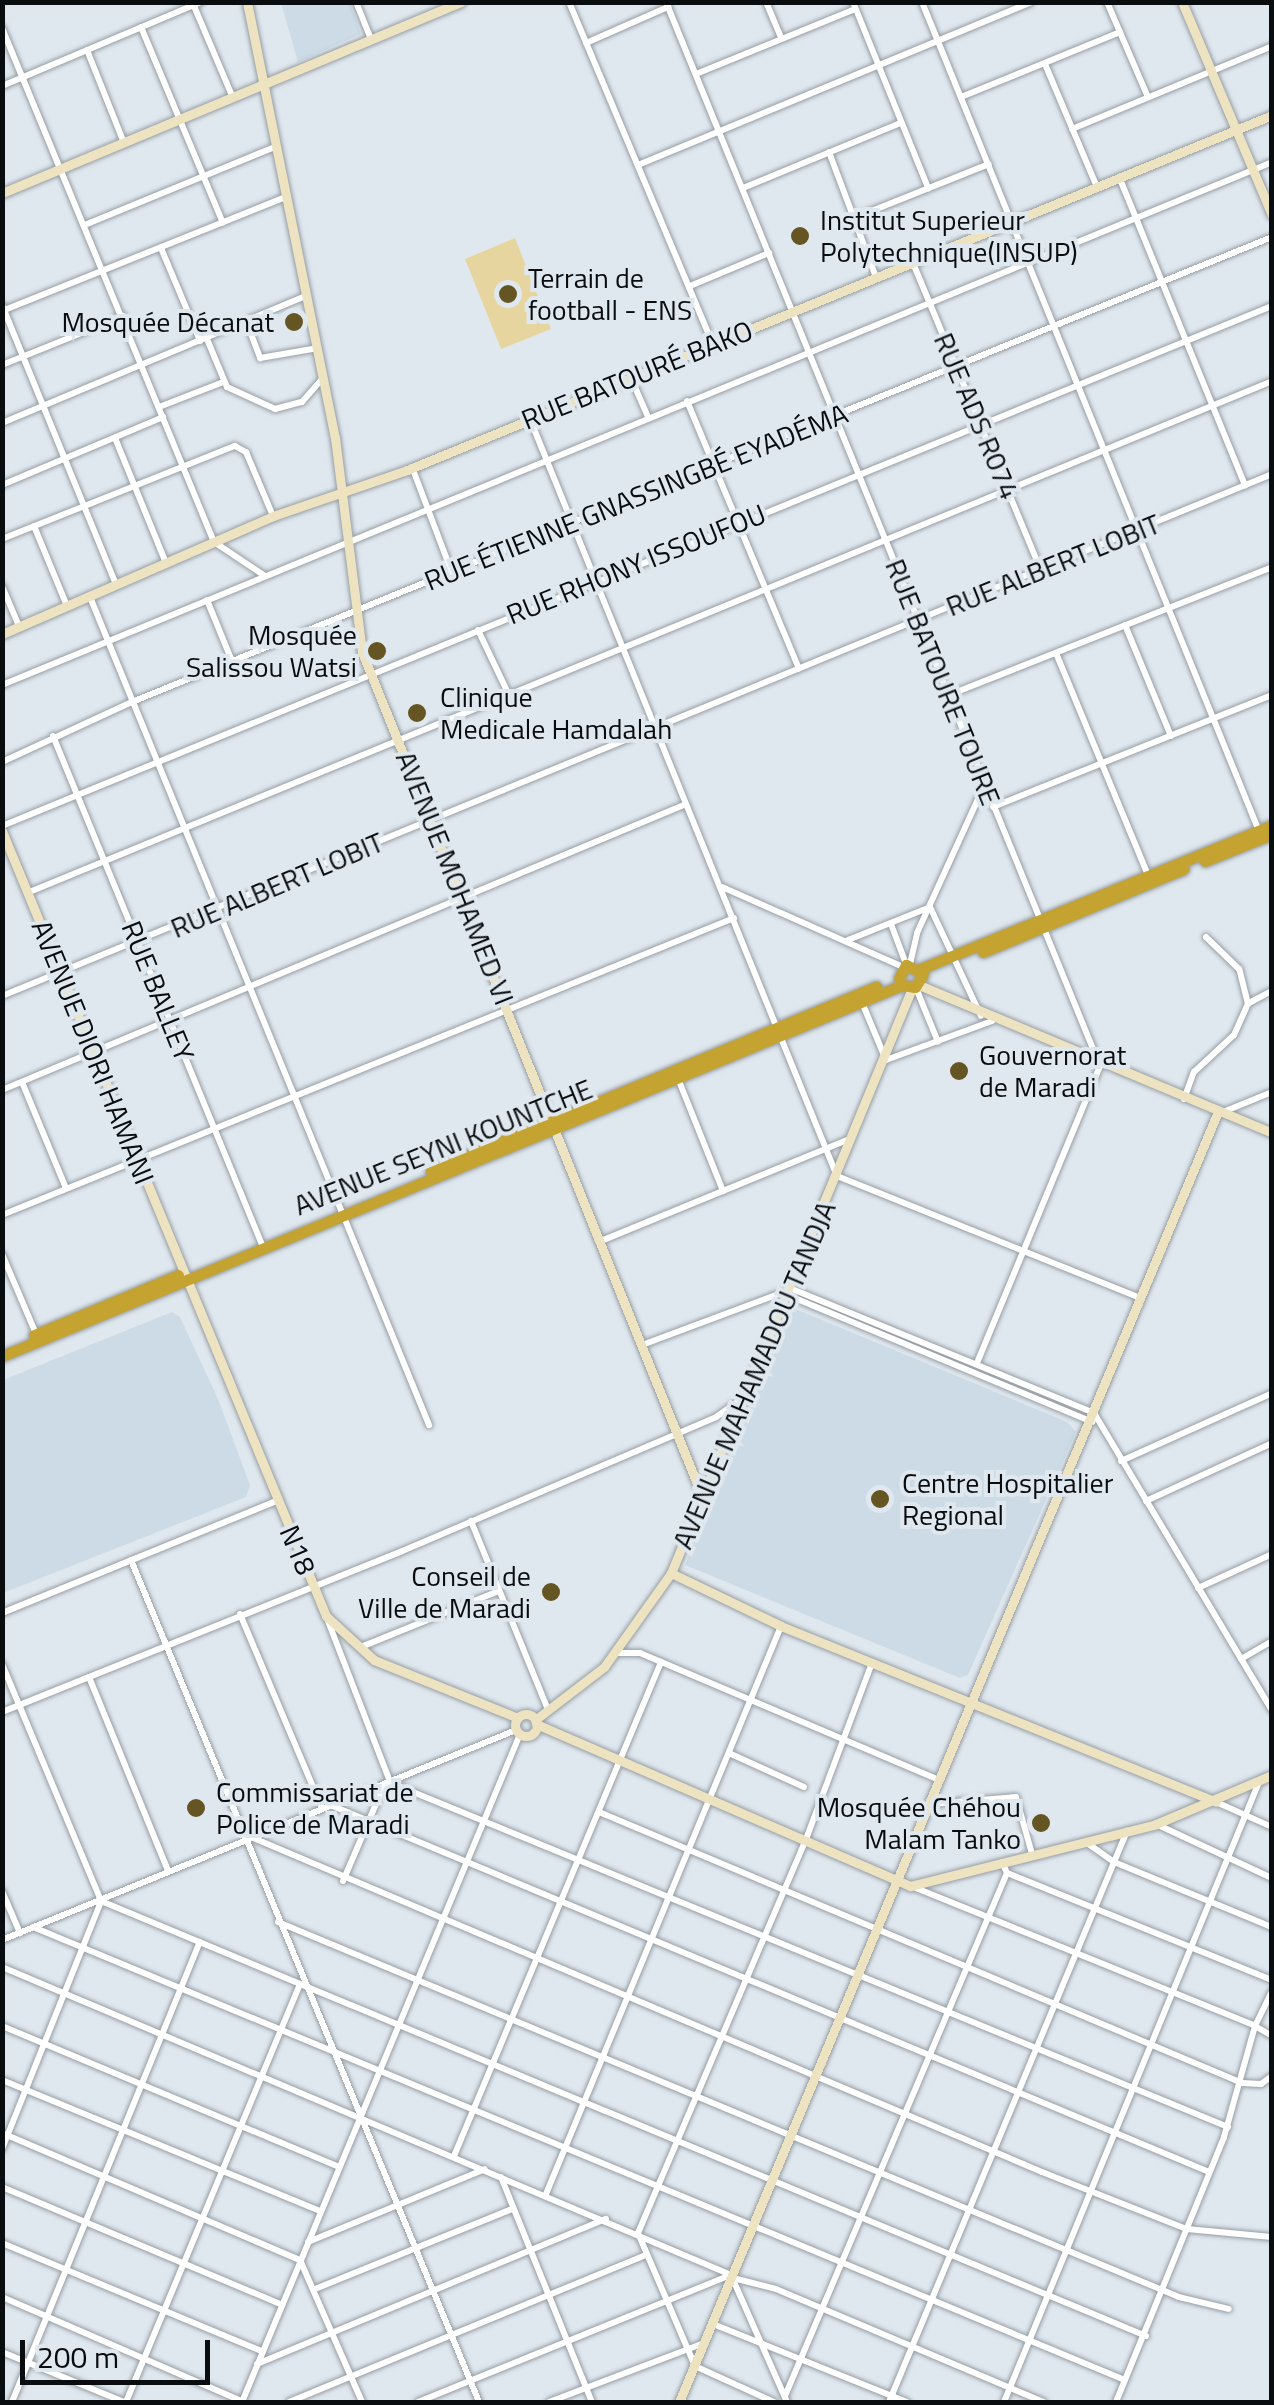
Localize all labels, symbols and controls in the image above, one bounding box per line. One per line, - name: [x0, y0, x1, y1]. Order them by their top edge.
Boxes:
- place label: Institut Superieur Polytechnique(INSUP): [820, 203, 1078, 269]
- marker: Institut Superieur Polytechnique(INSUP): [789, 225, 811, 247]
- place label: Terrain de football - ENS: [528, 261, 692, 327]
- marker: Terrain de football - ENS: [497, 283, 519, 305]
- place label: Mosquée Décanat: [61, 305, 274, 339]
- marker: Mosquée Décanat: [283, 311, 305, 333]
- street label: RUE BATOURÉ BAKO: [516, 313, 758, 437]
- street label: RUE ADS R074: [927, 328, 1027, 504]
- street label: RUE ÉTIENNE GNASSINGBÉ EYADÉMA: [419, 396, 853, 598]
- street label: RUE RHONY ISSOUFOU: [502, 497, 770, 631]
- street label: RUE ALBERT LOBIT: [941, 507, 1165, 623]
- street label: RUE BATOURE TOURE: [878, 554, 1008, 810]
- place label: Mosquée Salissou Watsi: [186, 618, 357, 684]
- marker: Mosquée Salissou Watsi: [366, 640, 388, 662]
- place label: Clinique Medicale Hamdalah: [440, 680, 672, 746]
- marker: Clinique Medicale Hamdalah: [404, 700, 430, 726]
- street label: AVENUE MOHAMED VI: [389, 746, 521, 1010]
- street label: RUE ALBERT LOBIT: [166, 825, 388, 945]
- street label: AVENUE DIORI HAMANI: [25, 915, 161, 1189]
- street label: RUE BALLEY: [115, 916, 201, 1066]
- place label: Gouvernorat de Maradi: [979, 1038, 1126, 1104]
- marker: Gouvernorat de Maradi: [948, 1060, 970, 1082]
- street label: AVENUE SEYNI KOUNTCHE: [289, 1072, 597, 1222]
- street label: AVENUE MAHAMADOU TANDJA: [665, 1196, 843, 1554]
- place label: Centre Hospitalier Regional: [902, 1466, 1113, 1532]
- marker: Centre Hospitalier Regional: [867, 1486, 893, 1512]
- street label: N18: [273, 1520, 323, 1580]
- place label: Conseil de Ville de Maradi: [358, 1559, 531, 1625]
- marker: Conseil de Ville de Maradi: [540, 1581, 562, 1603]
- place label: Commissariat de Police de Maradi: [216, 1775, 414, 1841]
- place label: Mosquée Chéhou Malam Tanko: [817, 1790, 1021, 1856]
- marker: Commissariat de Police de Maradi: [185, 1797, 207, 1819]
- marker: Mosquée Chéhou Malam Tanko: [1030, 1812, 1052, 1834]
- scale bar: [25, 2320, 215, 2382]
- text: 200 m: [37, 2334, 119, 2380]

